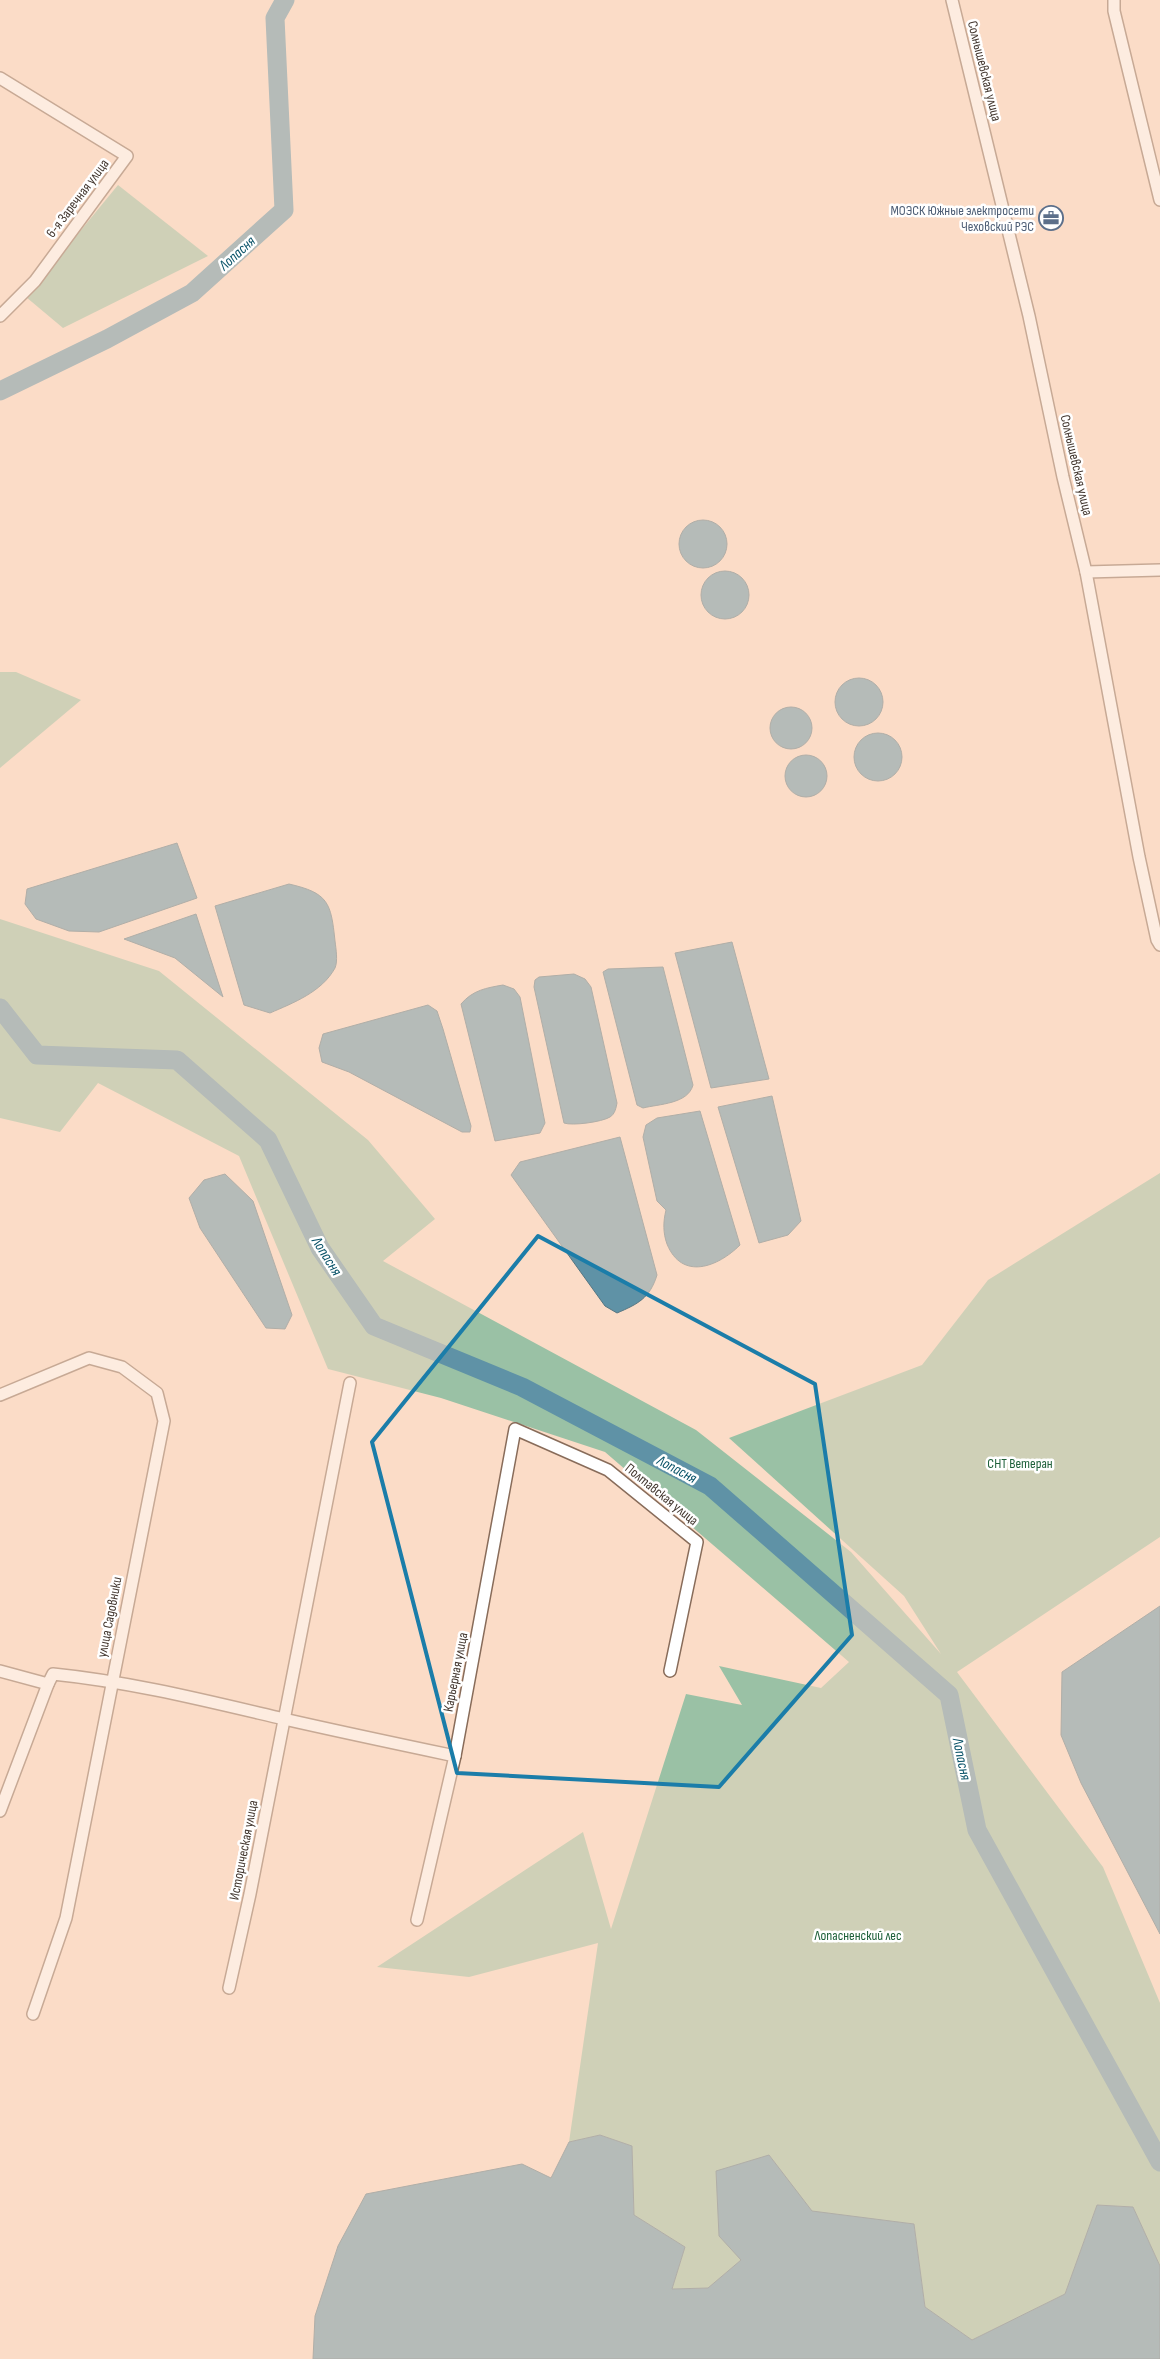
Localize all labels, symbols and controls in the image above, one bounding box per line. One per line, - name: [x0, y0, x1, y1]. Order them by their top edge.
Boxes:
- street label: Солнышевская улица: [964, 19, 1005, 123]
- street label: 6-я Заречная улица: [42, 156, 112, 241]
- place label: МОЭСК Южные электросети Чеховский РЭС: [891, 202, 1034, 235]
- office icon: МОЭСК Южные электросети Чеховский РЭС: [1038, 205, 1064, 231]
- water label: Лопасня: [214, 232, 260, 275]
- street label: Солнышевская улица: [1057, 413, 1096, 517]
- water label: Лопасня: [307, 1232, 346, 1280]
- water label: Лопасня: [653, 1451, 700, 1488]
- park label: СНТ Ветеран: [987, 1455, 1053, 1472]
- street label: Полтавская улица: [622, 1460, 702, 1529]
- street label: улица Садовники: [93, 1575, 126, 1659]
- street label: Карьерная улица: [439, 1631, 472, 1713]
- water label: Лопасня: [948, 1735, 975, 1782]
- street label: Историческая улица: [225, 1799, 262, 1902]
- park label: Лопасненский лес: [813, 1927, 902, 1944]

